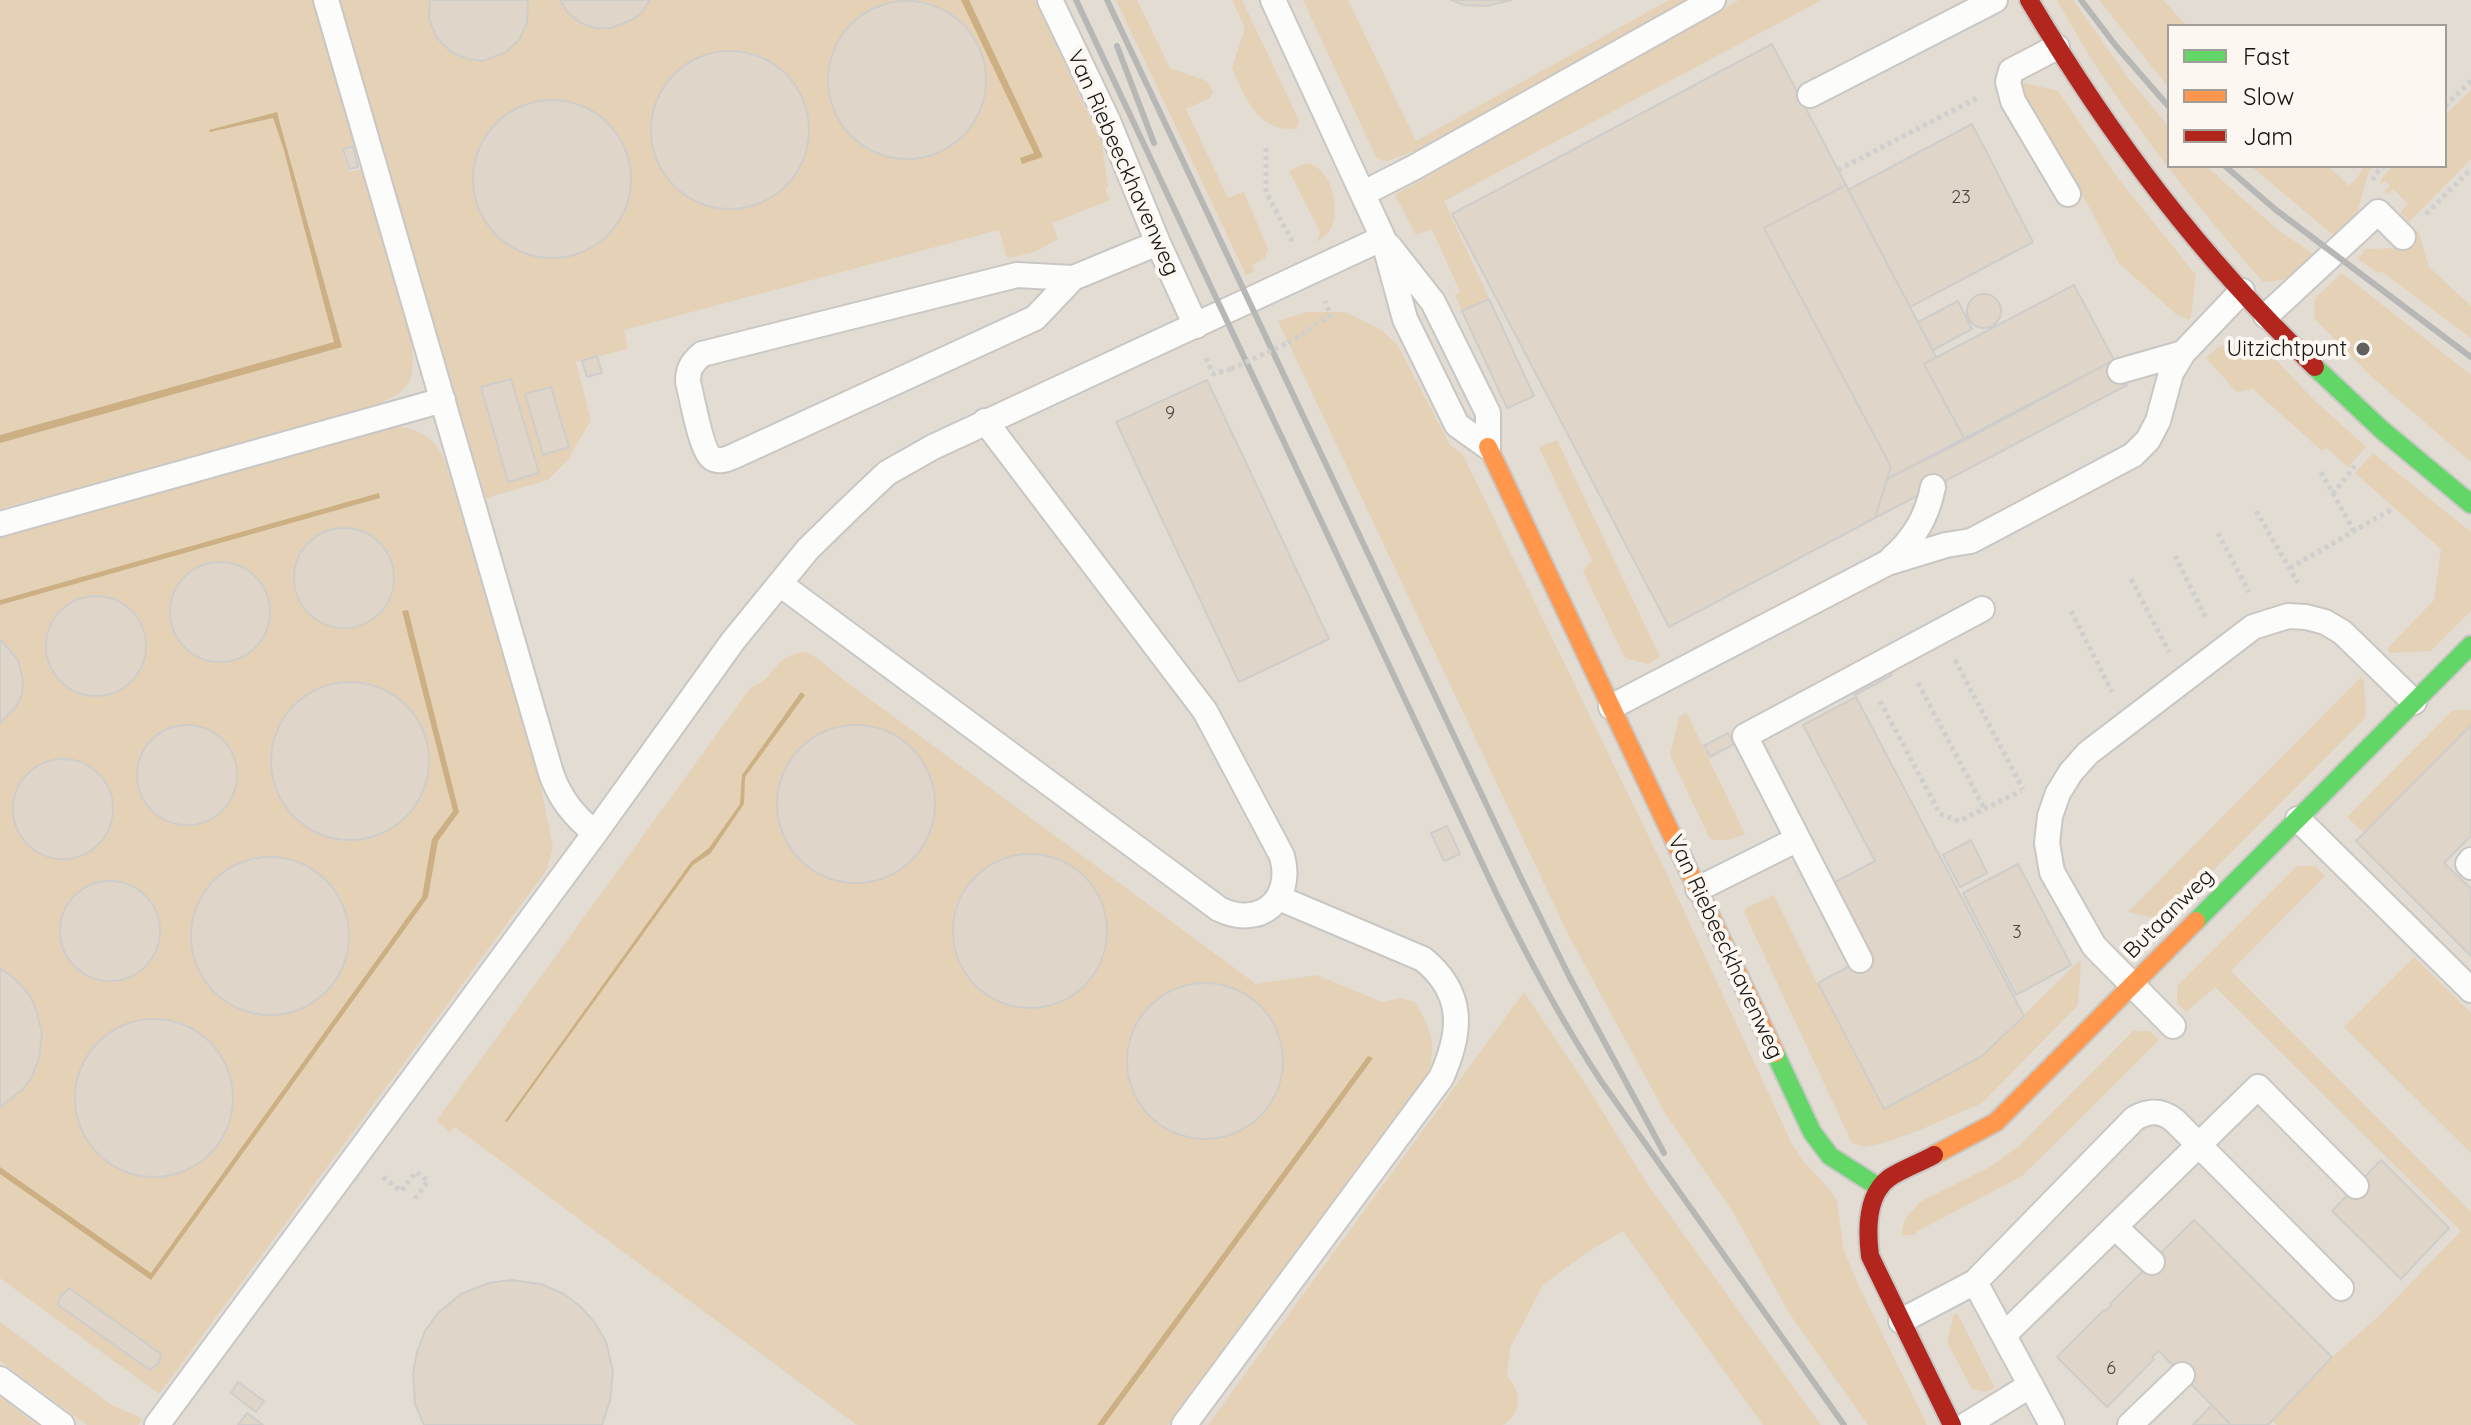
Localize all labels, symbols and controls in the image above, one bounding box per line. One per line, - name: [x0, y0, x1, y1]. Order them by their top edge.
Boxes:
- legend: [2167, 24, 2447, 168]
- text: Fast: [2243, 41, 2290, 71]
- street label: Van Riebeeckhavenweg: [1061, 46, 1185, 280]
- text: Slow: [2243, 81, 2294, 111]
- text: Jam: [2243, 121, 2293, 151]
- house number: 23: [1951, 187, 1971, 209]
- place label: Uitzichtpunt: [2227, 336, 2347, 362]
- marker: Uitzichtpunt: [2354, 340, 2372, 358]
- house number: 9: [1165, 403, 1175, 425]
- street label: Van Riebeeckhavenweg: [1661, 831, 1789, 1063]
- street label: Butaanweg: [2118, 863, 2220, 965]
- house number: 3: [2012, 922, 2022, 944]
- house number: 6: [2106, 1358, 2116, 1380]

